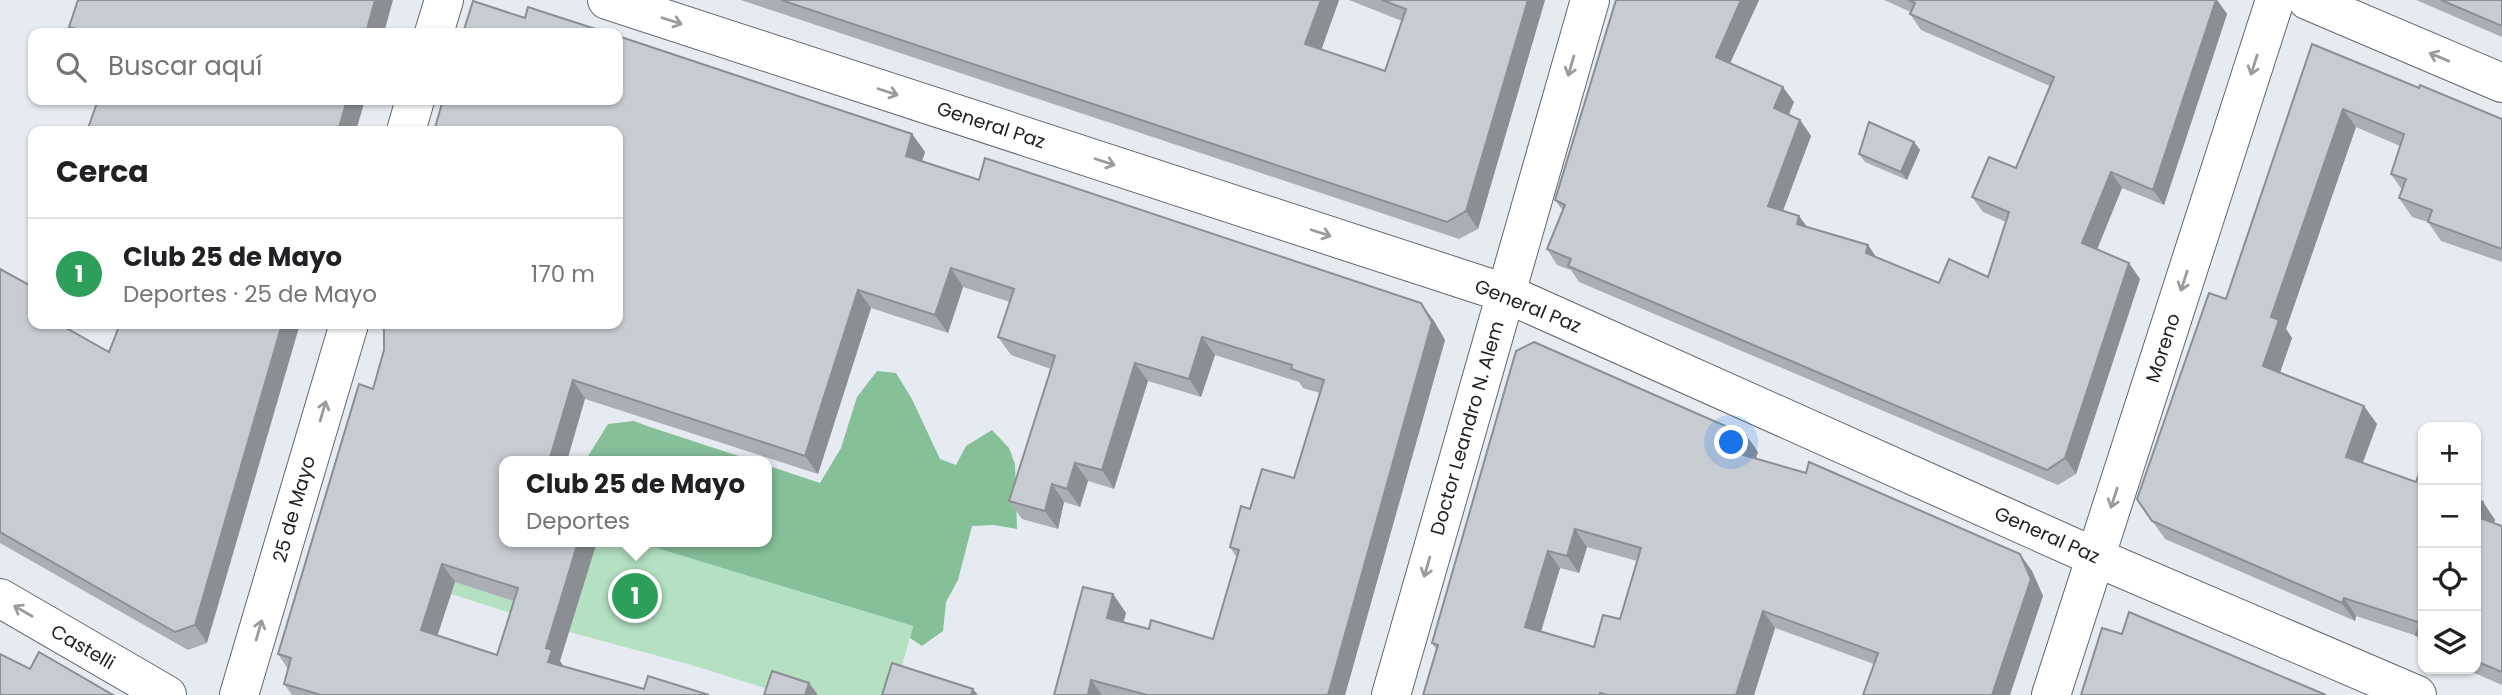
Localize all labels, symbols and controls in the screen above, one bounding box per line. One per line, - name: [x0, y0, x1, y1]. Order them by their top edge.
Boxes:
- one-way arrow: [661, 15, 683, 28]
- search box: [28, 28, 623, 105]
- icon: search: [52, 48, 90, 86]
- text: Buscar aquí: [108, 48, 262, 84]
- one-way arrow: [2429, 49, 2450, 62]
- one-way arrow: [1563, 54, 1576, 76]
- one-way arrow: [2247, 54, 2260, 76]
- one-way arrow: [877, 87, 899, 99]
- street label: General Paz: [933, 95, 1049, 155]
- text: Cerca: [56, 150, 149, 193]
- one-way arrow: [1093, 157, 1115, 169]
- one-way arrow: [1309, 228, 1331, 240]
- text: Club 25 de Mayo: [123, 239, 342, 275]
- text: 1: [75, 258, 83, 290]
- text: 170 m: [531, 258, 595, 290]
- one-way arrow: [2177, 270, 2190, 292]
- street label: General Paz: [1471, 272, 1585, 340]
- text: Deportes · 25 de Mayo: [123, 278, 377, 310]
- street label: Moreno: [2139, 310, 2187, 386]
- street label: Doctor Leandro N. Alem: [1423, 318, 1511, 538]
- one-way arrow: [317, 401, 330, 423]
- map controls: [2418, 422, 2481, 674]
- button: +: [2418, 422, 2481, 485]
- your location: [1714, 425, 1748, 459]
- street label: 25 de Mayo: [266, 453, 322, 565]
- popup: [499, 456, 772, 547]
- text: Club 25 de Mayo: [526, 466, 745, 502]
- button: −: [2418, 485, 2481, 548]
- one-way arrow: [2107, 487, 2120, 509]
- street label: General Paz: [1990, 500, 2104, 570]
- text: Deportes: [526, 505, 630, 537]
- button: locate: [2418, 548, 2481, 611]
- one-way arrow: [1420, 556, 1433, 578]
- pin: 1: [612, 570, 658, 622]
- one-way arrow: [14, 604, 34, 618]
- button: layers: [2418, 611, 2481, 674]
- street label: Castelli: [46, 618, 120, 676]
- one-way arrow: [253, 619, 266, 641]

